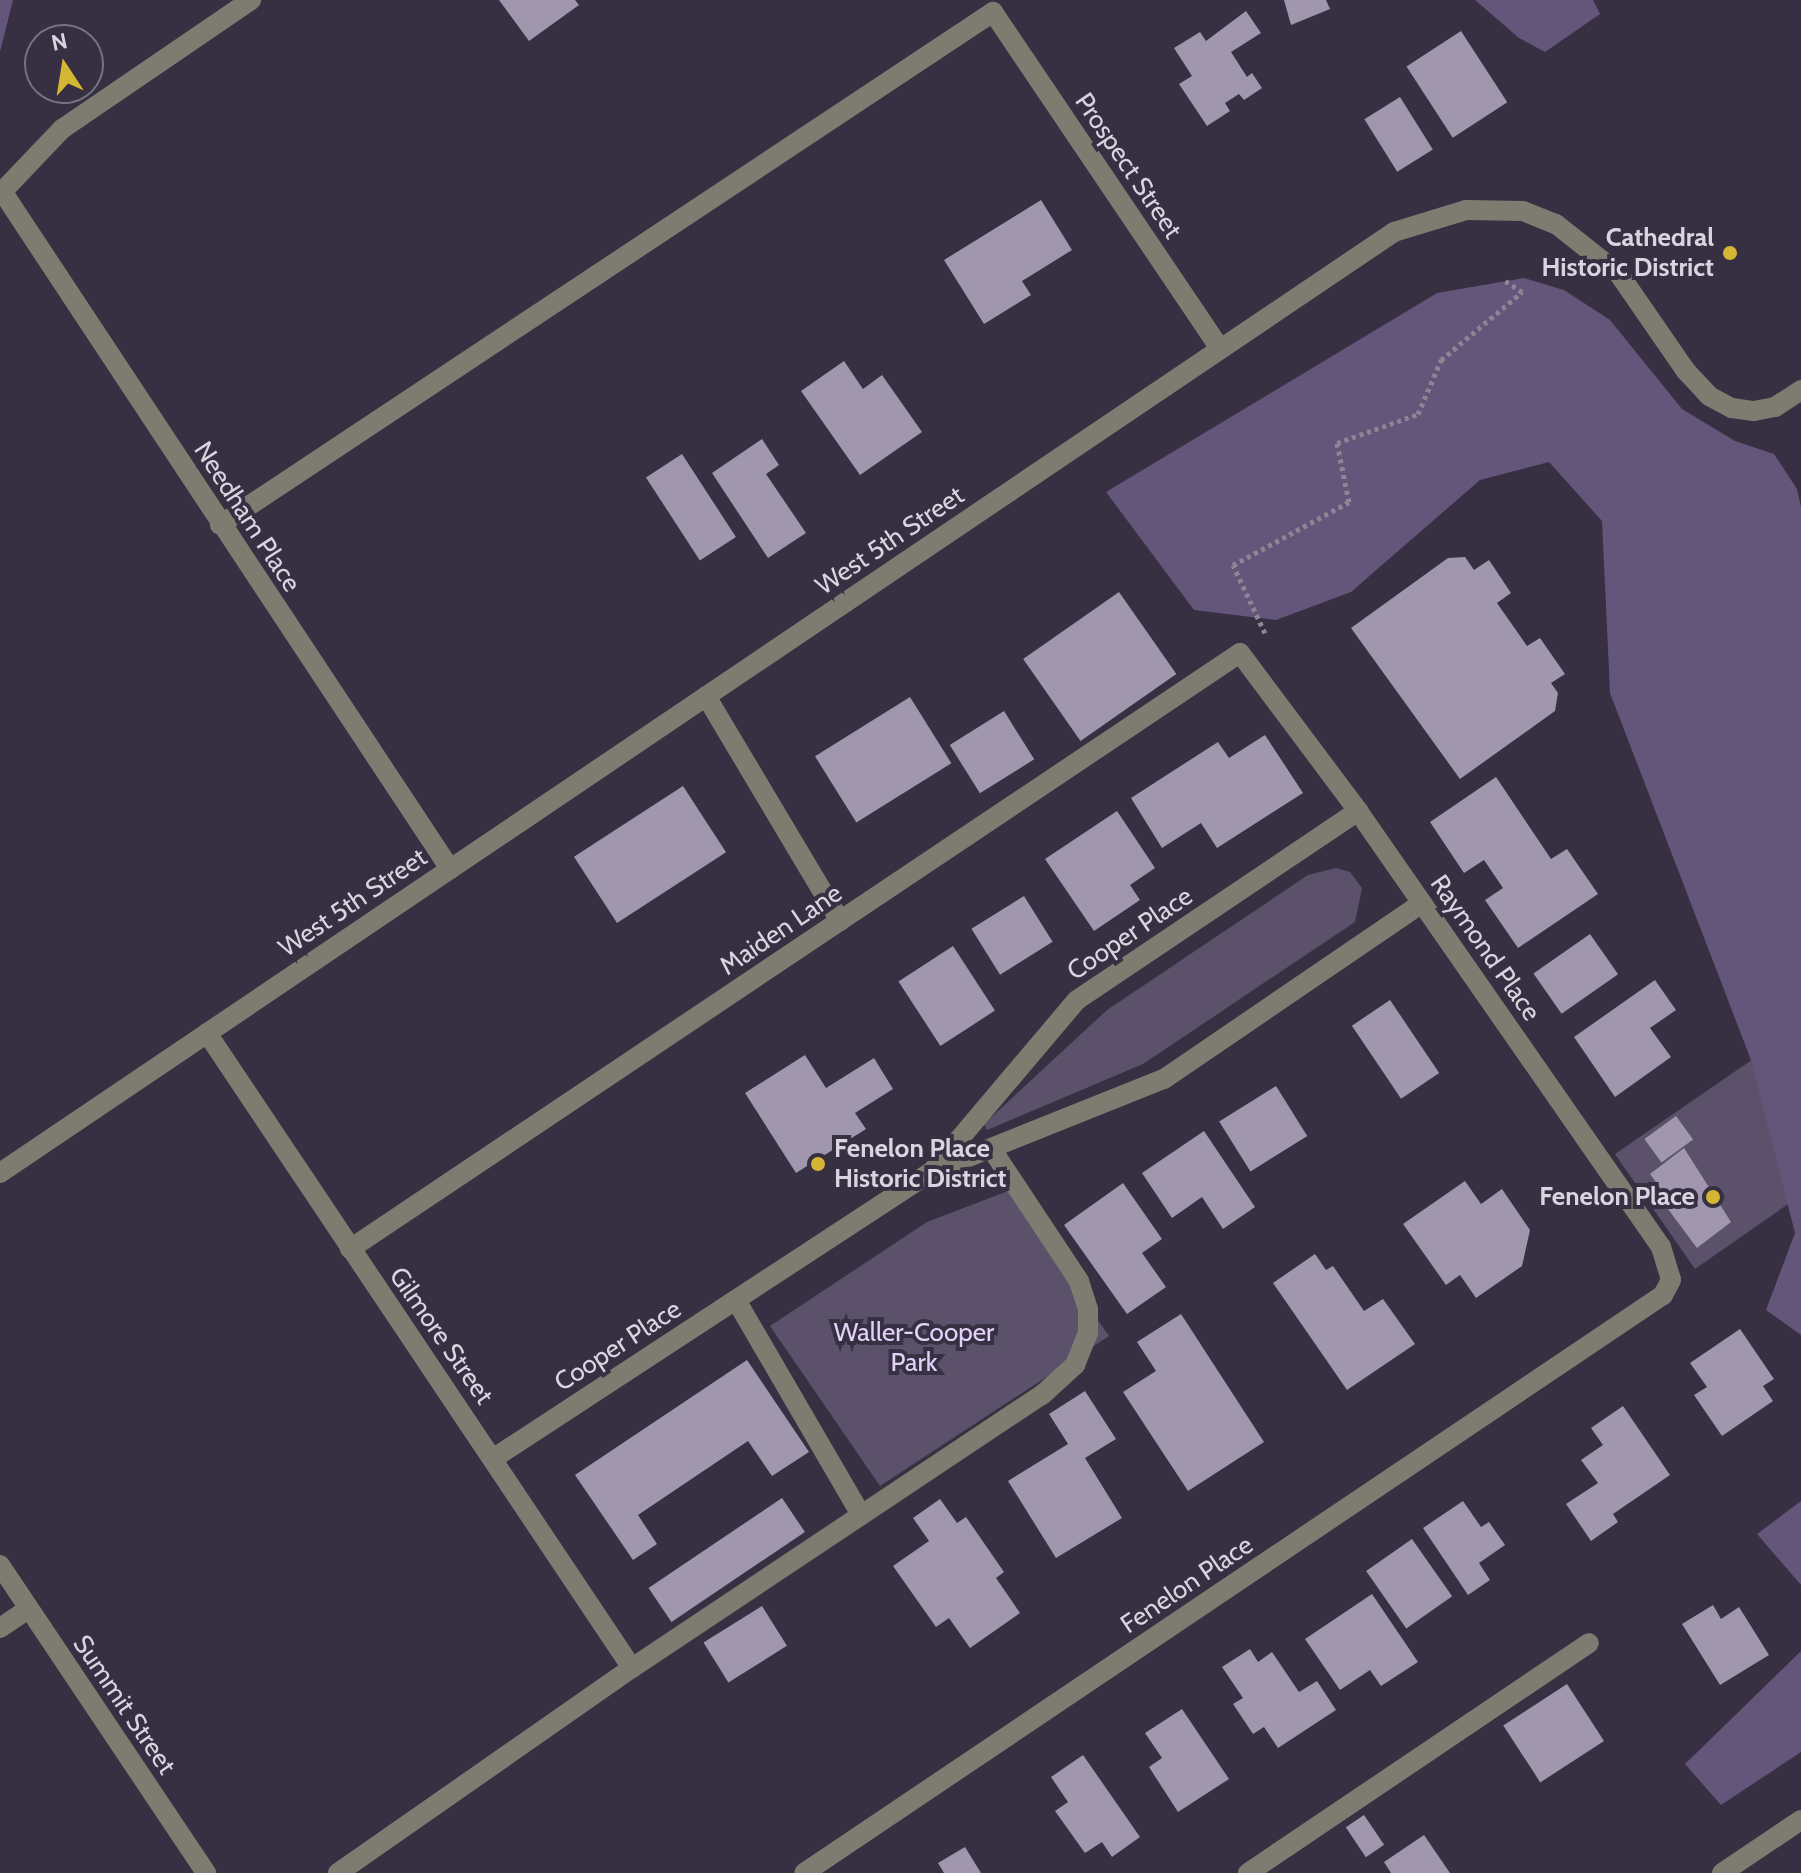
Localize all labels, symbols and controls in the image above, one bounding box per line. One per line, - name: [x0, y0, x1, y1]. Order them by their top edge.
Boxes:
- north arrow: [24, 24, 104, 104]
- text: N: [49, 27, 70, 57]
- street label: Prospect Street: [1068, 87, 1188, 245]
- place label: Cathedral Historic District: [1541, 222, 1714, 284]
- marker: Cathedral Historic District: [1721, 244, 1739, 262]
- street label: Needham Place: [187, 436, 307, 598]
- street label: West 5th Street: [810, 480, 970, 602]
- street label: West 5th Street: [273, 842, 433, 964]
- street label: Raymond Place: [1423, 869, 1547, 1027]
- street label: Maiden Lane: [714, 878, 848, 982]
- street label: Cooper Place: [1061, 881, 1199, 987]
- place label: Fenelon Place Historic District: [834, 1133, 1007, 1194]
- marker: Fenelon Place Historic District: [809, 1155, 827, 1173]
- place label: Fenelon Place: [1539, 1181, 1695, 1213]
- marker: Fenelon Place: [1702, 1186, 1724, 1208]
- street label: Gilmore Street: [382, 1262, 500, 1410]
- street label: Cooper Place: [549, 1294, 687, 1398]
- park label: Waller-Cooper Park: [834, 1317, 994, 1378]
- street label: Fenelon Place: [1115, 1529, 1259, 1641]
- street label: Summit Street: [66, 1629, 182, 1781]

